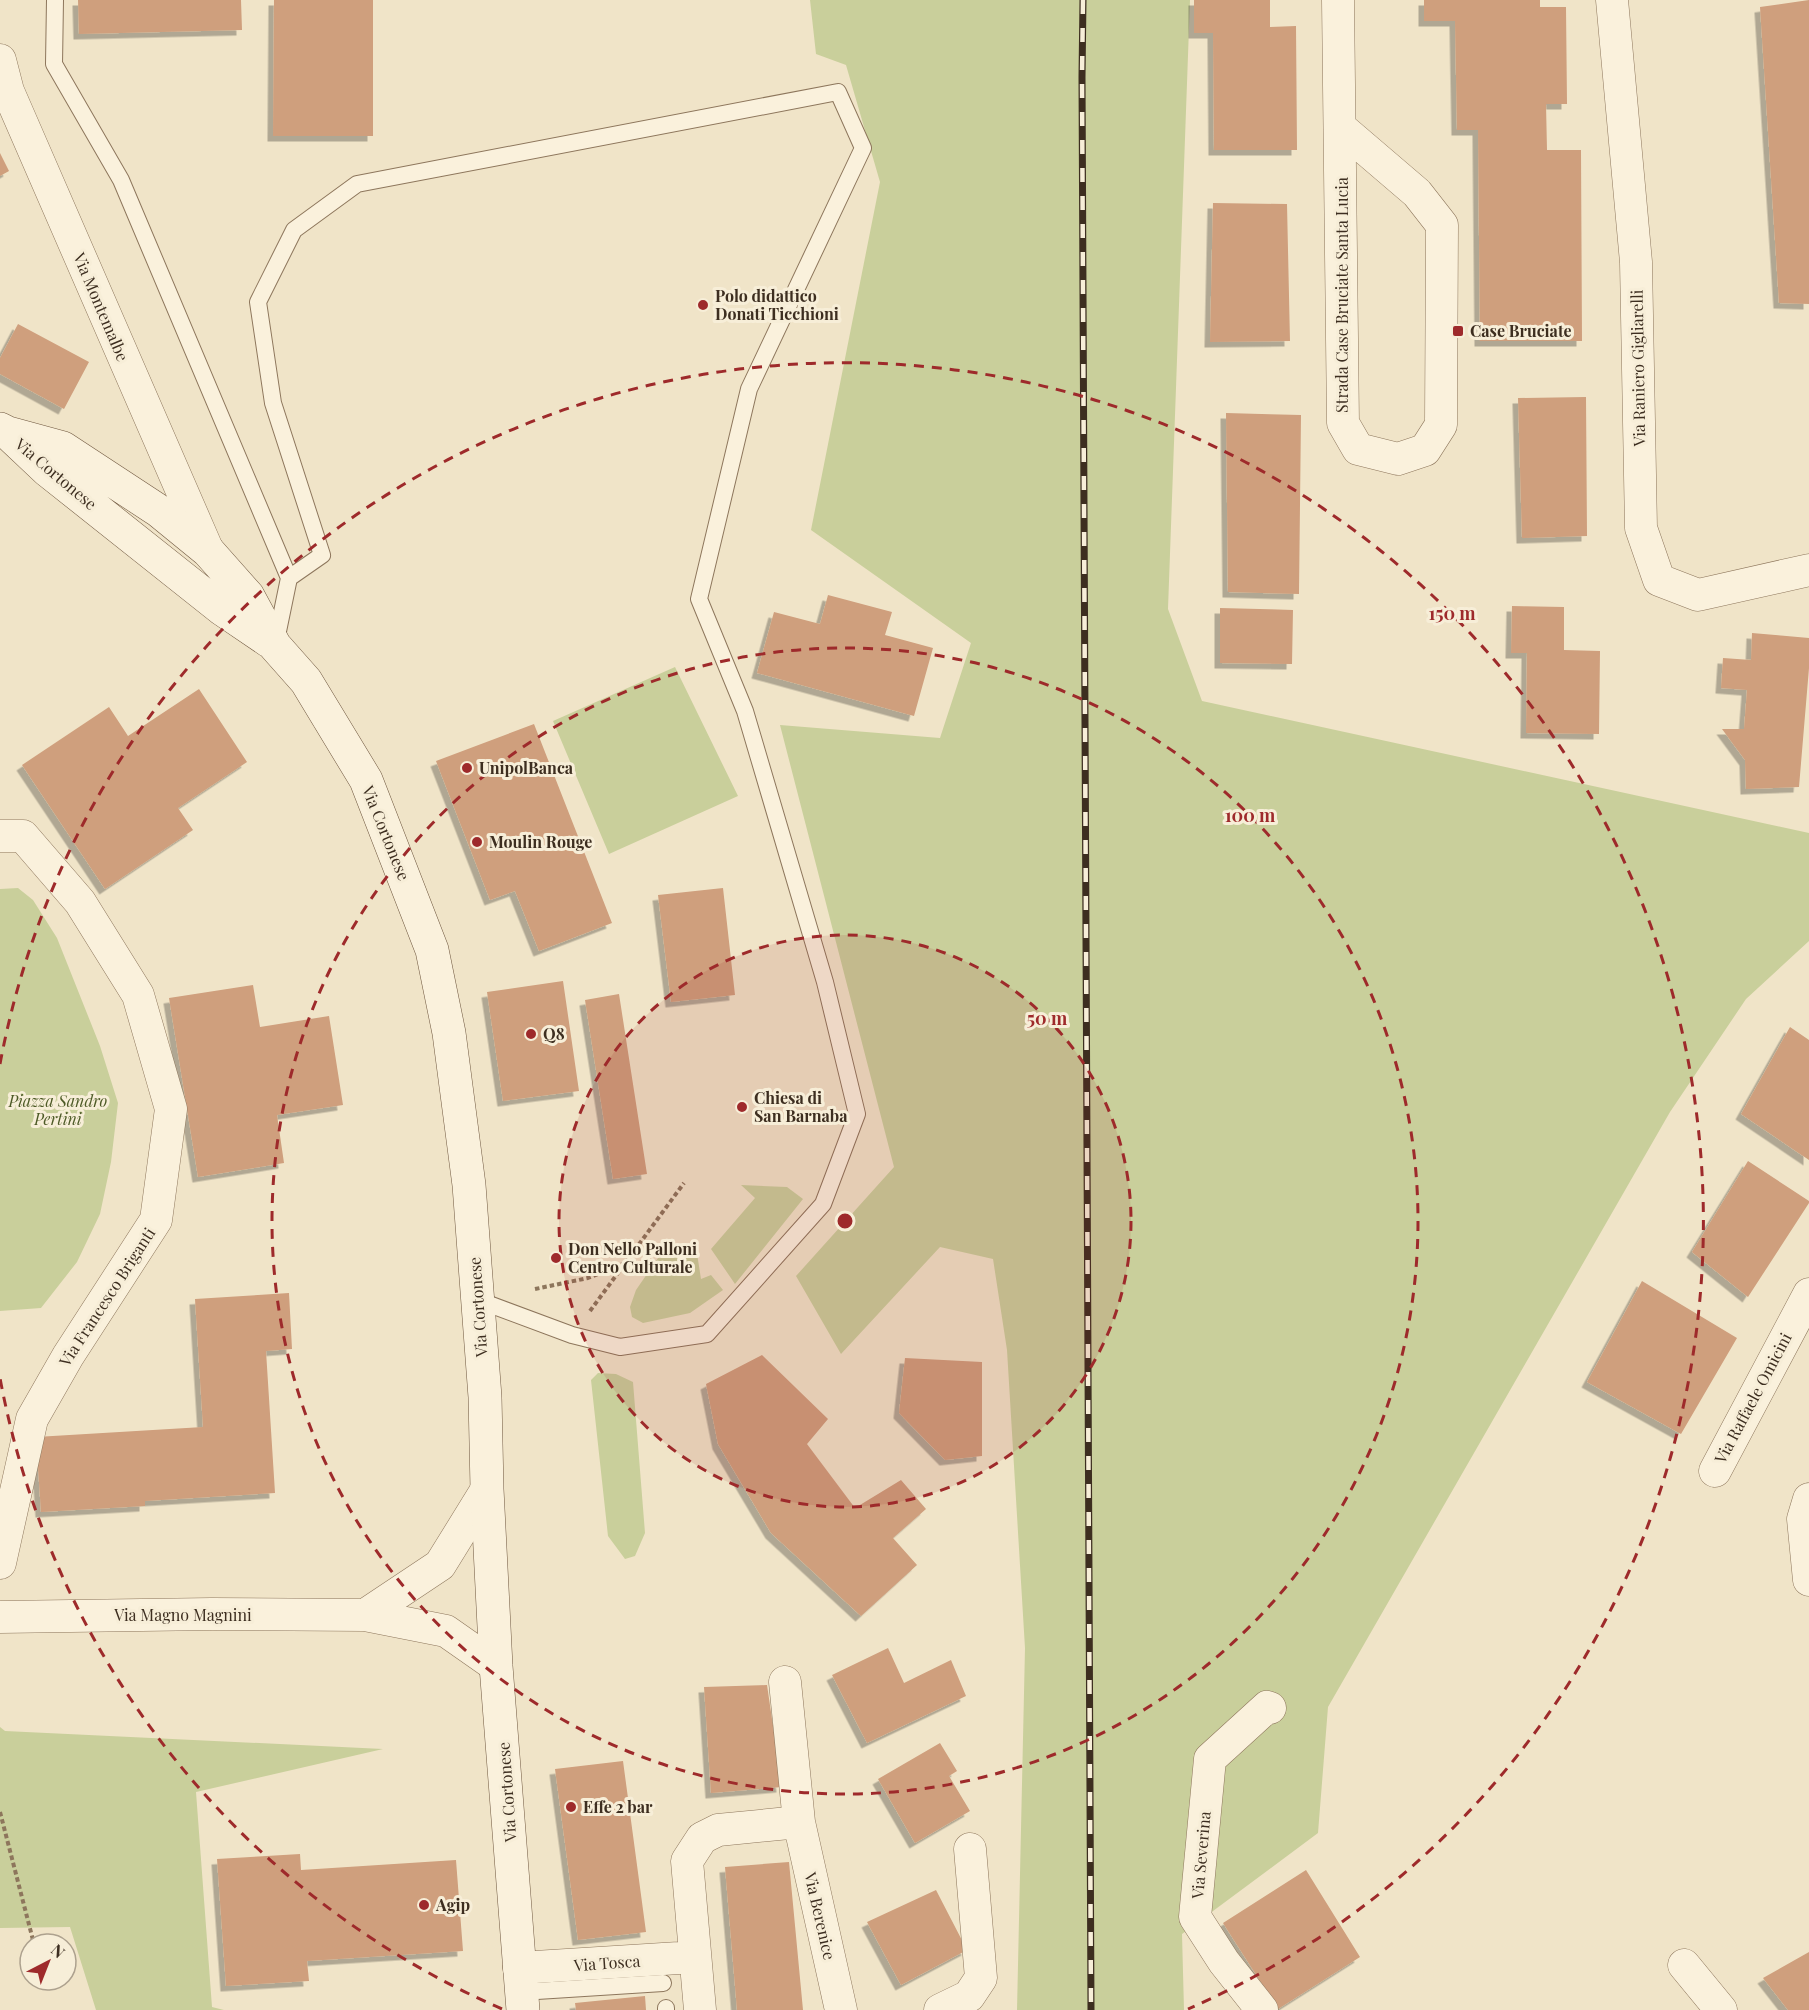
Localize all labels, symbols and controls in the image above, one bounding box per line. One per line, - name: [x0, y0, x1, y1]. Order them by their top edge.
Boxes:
- street label: Strada Case Bruciate Santa Lucia: [1331, 177, 1352, 413]
- street label: Via Montemalbe: [69, 249, 134, 364]
- place label: Polo didattico Donati Ticchioni: [715, 285, 839, 324]
- street label: Via Raniero Gigliarelli: [1626, 289, 1649, 448]
- marker: Polo didattico Donati Ticchioni: [696, 298, 710, 312]
- place label: Case Bruciate: [1470, 320, 1572, 341]
- marker: Case Bruciate: [1451, 324, 1465, 338]
- street label: Via Cortonese: [10, 433, 101, 514]
- text: 150 m: [1428, 601, 1476, 625]
- place label: UnipolBanca: [479, 757, 574, 778]
- marker: UnipolBanca: [460, 761, 474, 775]
- street label: Via Cortonese: [358, 781, 415, 883]
- text: 100 m: [1225, 803, 1276, 827]
- place label: Moulin Rouge: [489, 831, 592, 852]
- marker: Moulin Rouge: [470, 835, 484, 849]
- text: 50 m: [1027, 1006, 1068, 1030]
- place label: Q8: [543, 1023, 565, 1044]
- marker: Q8: [524, 1027, 538, 1041]
- place label: Chiesa di San Barnaba: [754, 1087, 848, 1126]
- park label: Piazza Sandro Pertini: [8, 1090, 108, 1129]
- marker: Chiesa di San Barnaba: [735, 1100, 749, 1114]
- centre of rings: [835, 1211, 855, 1231]
- street label: Via Francesco Briganti: [53, 1223, 159, 1371]
- place label: Don Nello Palloni Centro Culturale: [568, 1238, 697, 1277]
- marker: Don Nello Palloni Centro Culturale: [549, 1251, 563, 1265]
- street label: Via Cortonese: [464, 1256, 492, 1359]
- street label: Via Raffaele Omicini: [1709, 1329, 1796, 1468]
- street label: Via Magno Magnini: [113, 1604, 252, 1625]
- street label: Via Cortonese: [493, 1741, 521, 1844]
- place label: Effe 2 bar: [583, 1796, 653, 1817]
- marker: Effe 2 bar: [564, 1800, 578, 1814]
- street label: Via Severina: [1186, 1810, 1215, 1901]
- street label: Via Berenice: [800, 1869, 841, 1962]
- place label: Agip: [435, 1894, 470, 1915]
- marker: Agip: [417, 1898, 431, 1912]
- north arrow: [18, 1932, 78, 1992]
- text: N: [47, 1939, 70, 1962]
- street label: Via Tosca: [572, 1950, 641, 1975]

